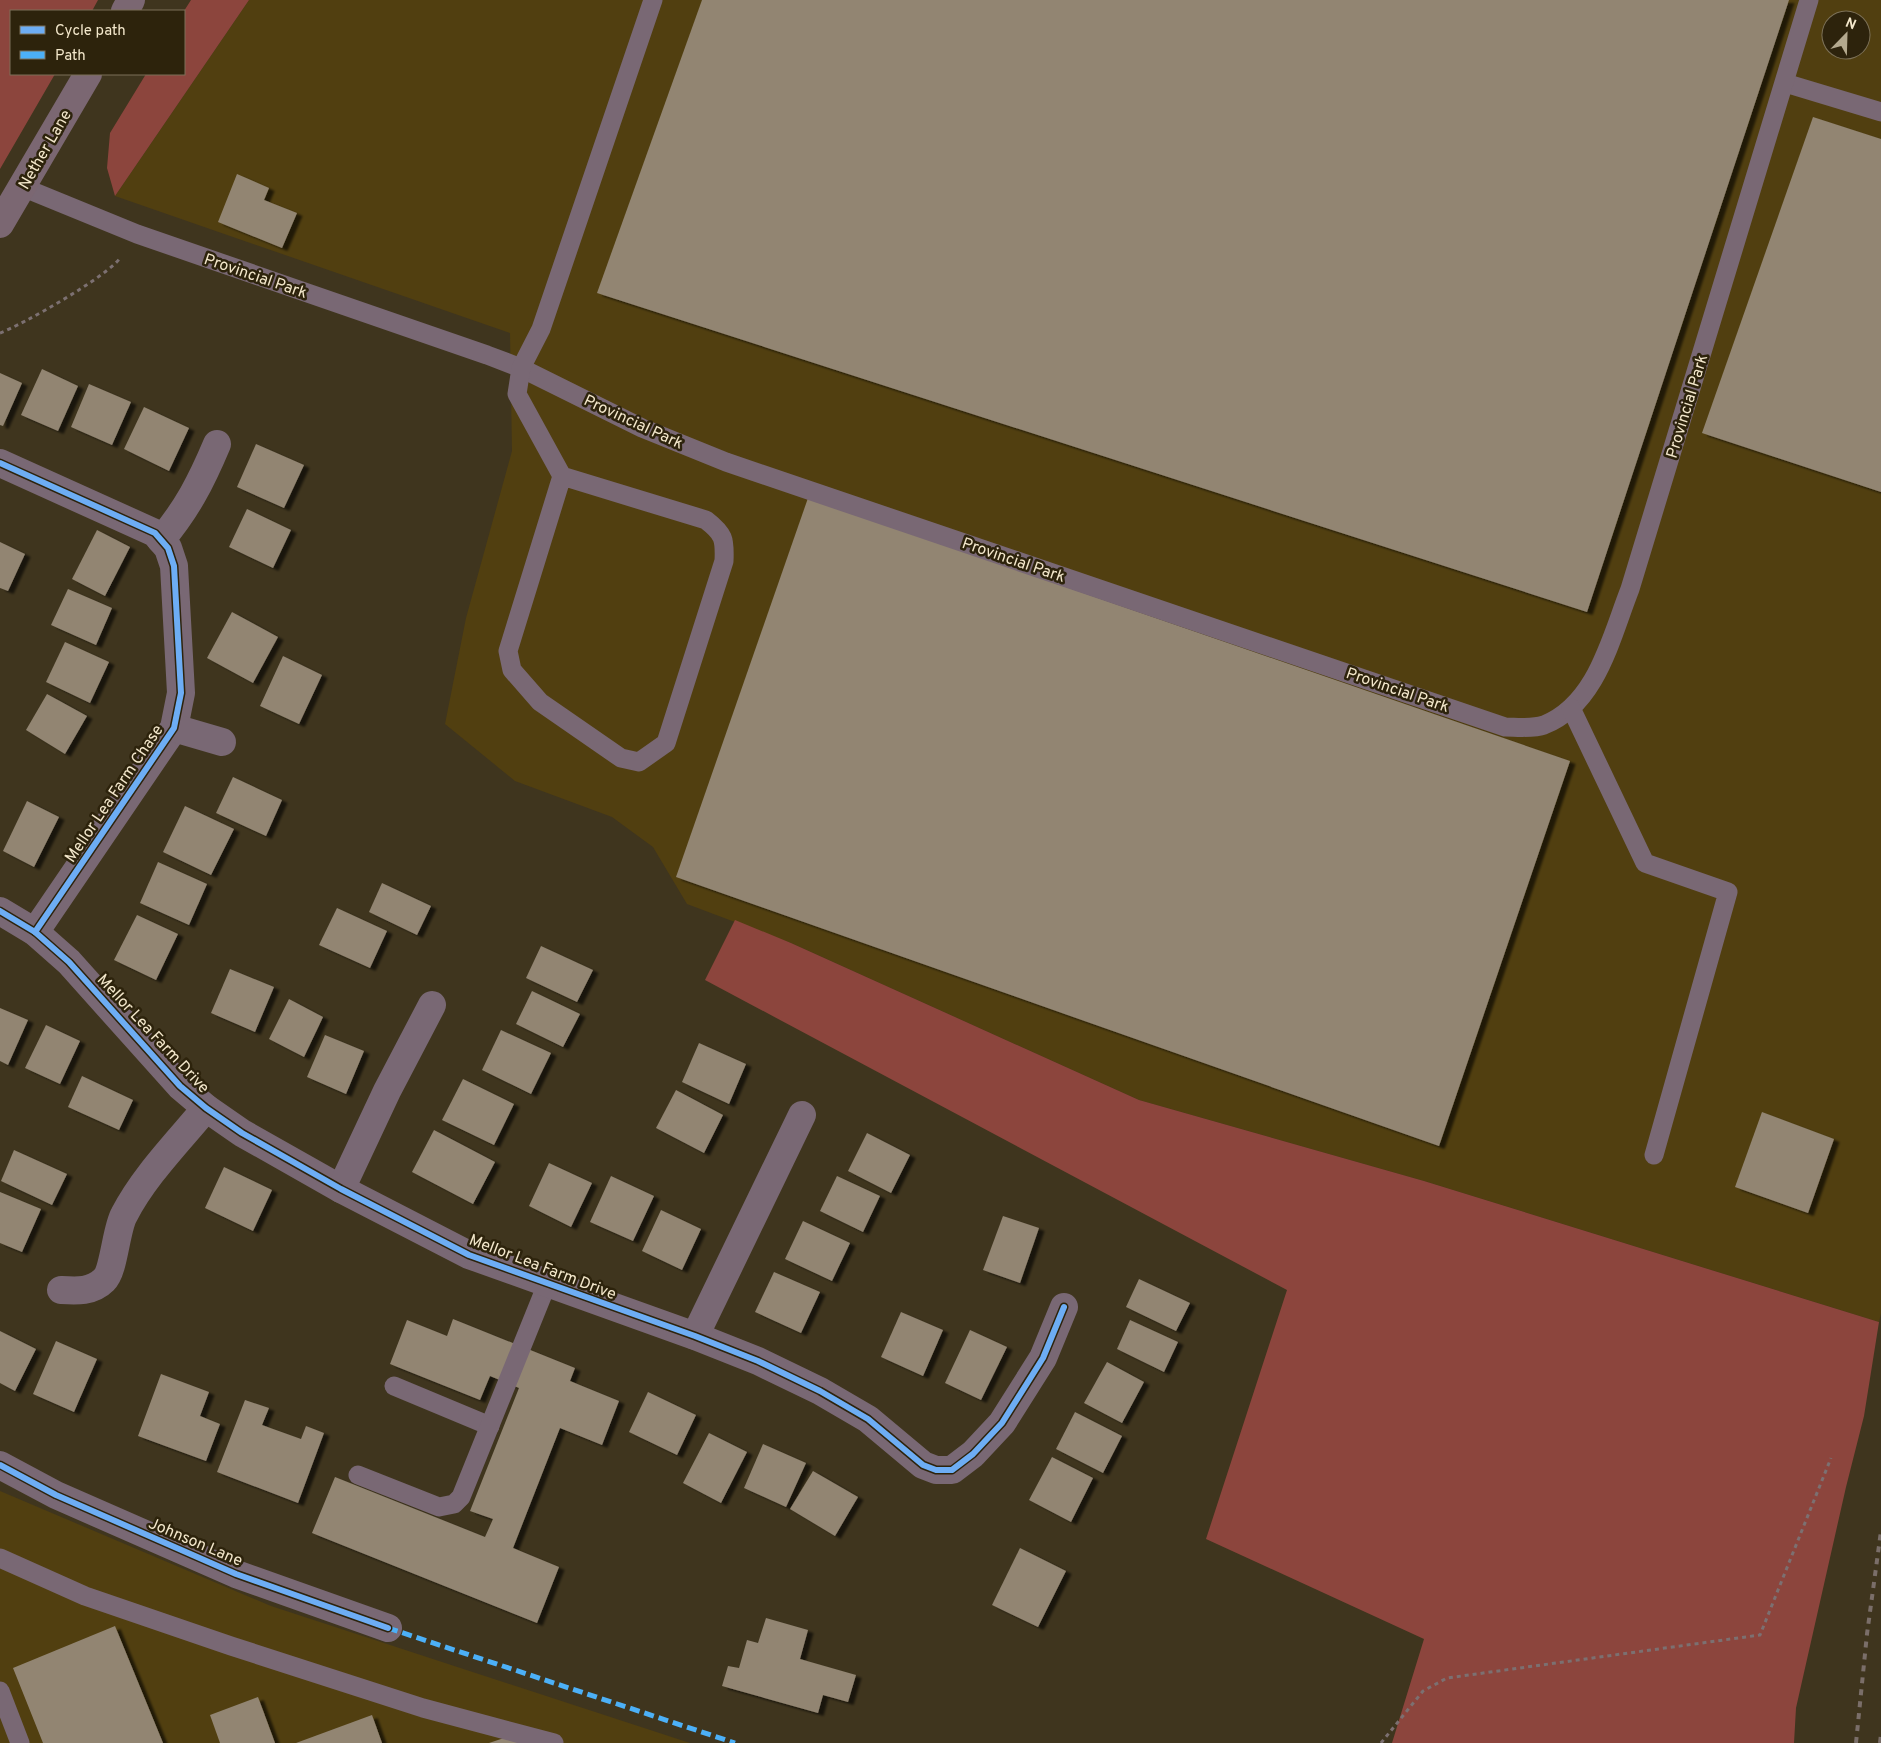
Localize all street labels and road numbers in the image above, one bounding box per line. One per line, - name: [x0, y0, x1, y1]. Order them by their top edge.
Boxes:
- street label: Nether Lane: [15, 106, 77, 194]
- street label: Provincial Park: [201, 250, 310, 304]
- street label: Provincial Park: [1663, 352, 1713, 461]
- street label: Provincial Park: [580, 391, 686, 455]
- street label: Provincial Park: [959, 534, 1068, 588]
- street label: Provincial Park: [1343, 664, 1452, 718]
- street label: Mellor Lea Farm Chase: [61, 721, 168, 867]
- street label: Mellor Lea Farm Drive: [92, 970, 213, 1098]
- street label: Mellor Lea Farm Drive: [466, 1231, 619, 1305]
- street label: Johnson Lane: [145, 1514, 245, 1572]

